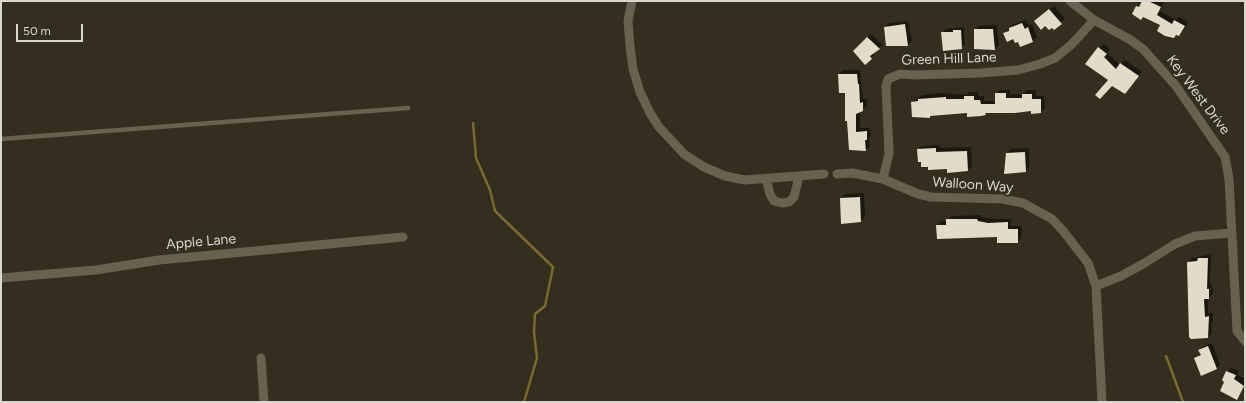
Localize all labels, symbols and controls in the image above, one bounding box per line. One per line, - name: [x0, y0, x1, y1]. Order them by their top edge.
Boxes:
- scale bar: [18, 16, 85, 42]
- text: 50 m: [23, 24, 51, 38]
- street label: Green Hill Lane: [901, 49, 997, 69]
- street label: Key West Drive: [1163, 52, 1233, 138]
- street label: Walloon Way: [932, 174, 1014, 196]
- street label: Apple Lane: [165, 231, 237, 253]

